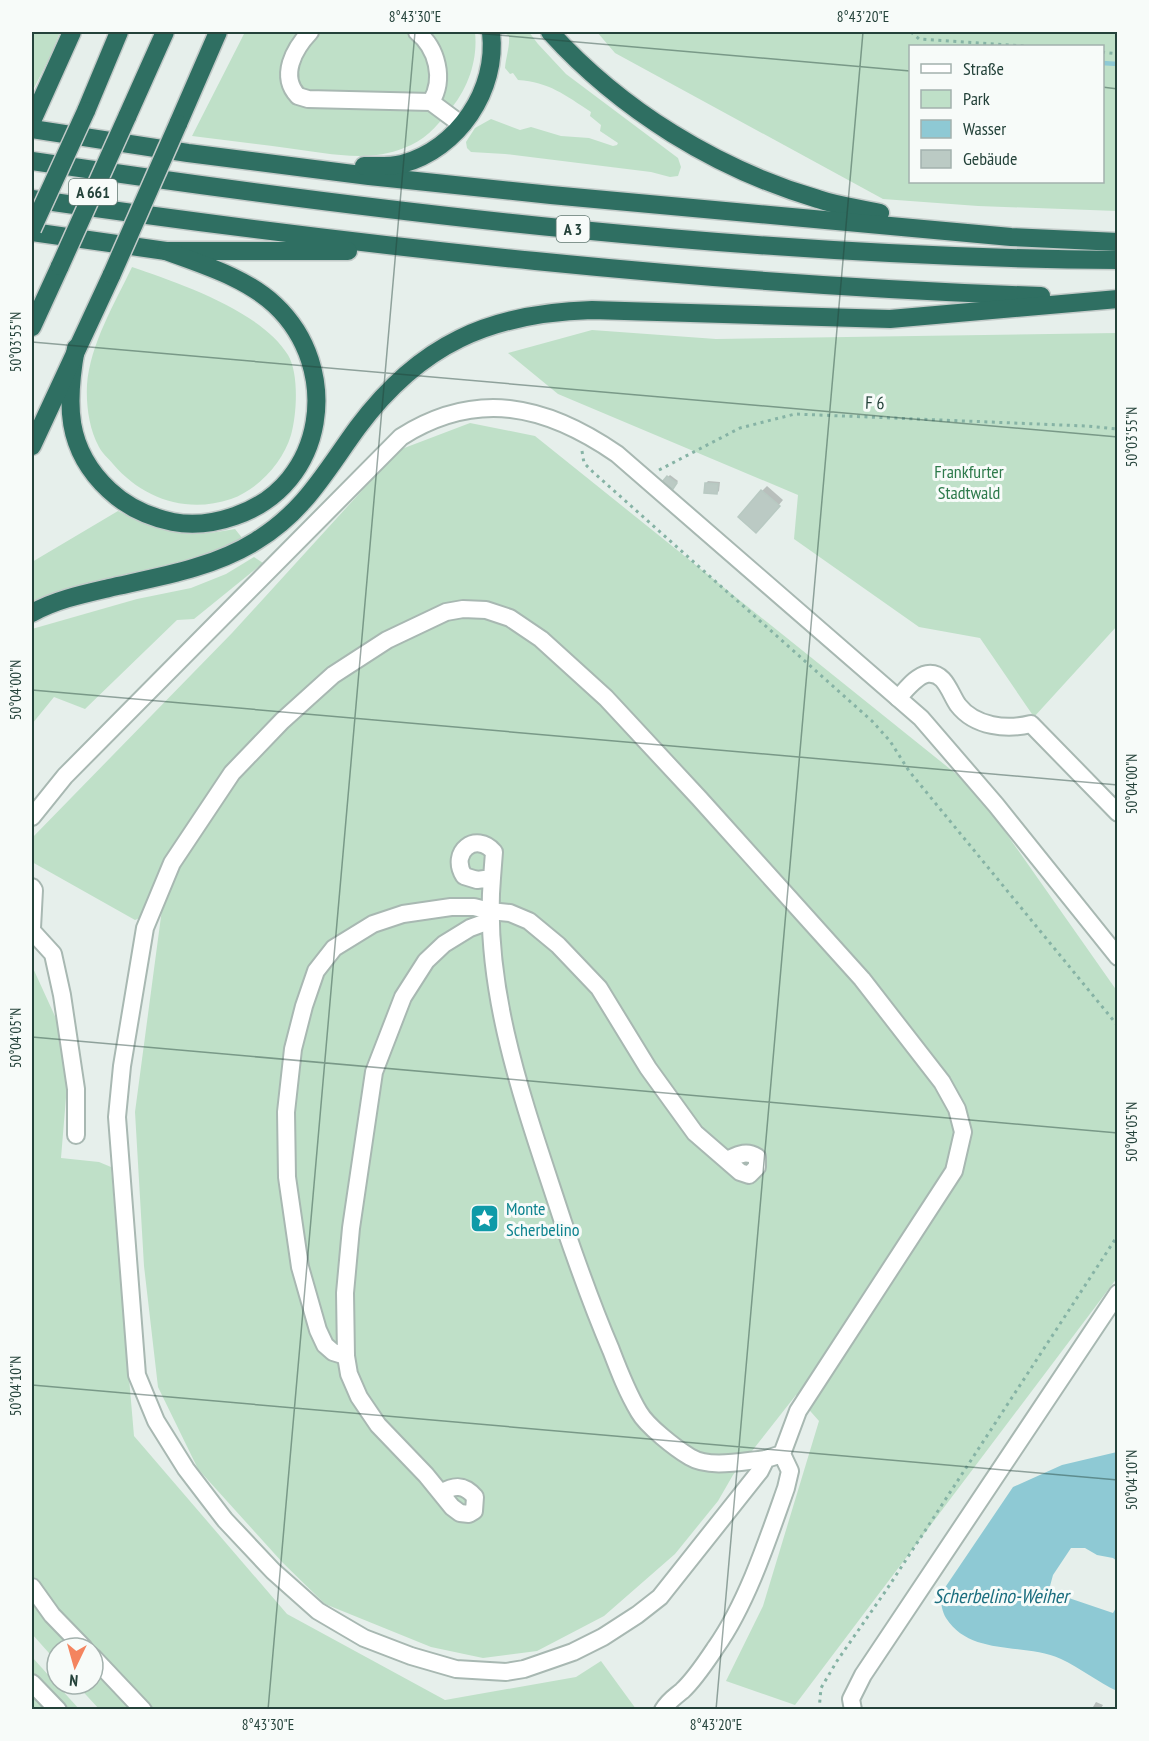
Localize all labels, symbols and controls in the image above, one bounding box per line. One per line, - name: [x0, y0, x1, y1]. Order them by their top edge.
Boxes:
- text: 8°43'30"E: [389, 7, 441, 26]
- text: 8°43'20"E: [837, 7, 889, 26]
- legend: [909, 45, 1104, 183]
- text: Straße: [963, 57, 1004, 80]
- text: Park: [963, 87, 990, 110]
- text: Wasser: [963, 117, 1006, 140]
- text: Gebäude: [963, 147, 1017, 170]
- road number: A 661: [69, 179, 117, 205]
- road number: A 3: [556, 216, 590, 242]
- text: 50°03'55"N: [6, 312, 25, 372]
- street label: F 6: [865, 391, 885, 414]
- text: 50°03'55"N: [1122, 407, 1141, 467]
- park label: Frankfurter Stadtwald: [934, 460, 1004, 504]
- text: 50°04'00"N: [6, 660, 25, 720]
- text: 50°04'00"N: [1122, 754, 1141, 814]
- text: 50°04'05"N: [6, 1008, 25, 1068]
- text: 50°04'05"N: [1122, 1102, 1141, 1162]
- place label: Monte Scherbelino: [506, 1197, 580, 1241]
- place icon: Monte Scherbelino: [469, 1203, 501, 1235]
- text: 50°04'10"N: [6, 1356, 25, 1416]
- text: 50°04'10"N: [1122, 1450, 1141, 1510]
- water label: Scherbelino-Weiher: [933, 1583, 1071, 1609]
- north arrow: [45, 1636, 105, 1696]
- text: N: [69, 1671, 79, 1691]
- text: 8°43'30"E: [242, 1715, 294, 1734]
- text: 8°43'20"E: [690, 1715, 742, 1734]

